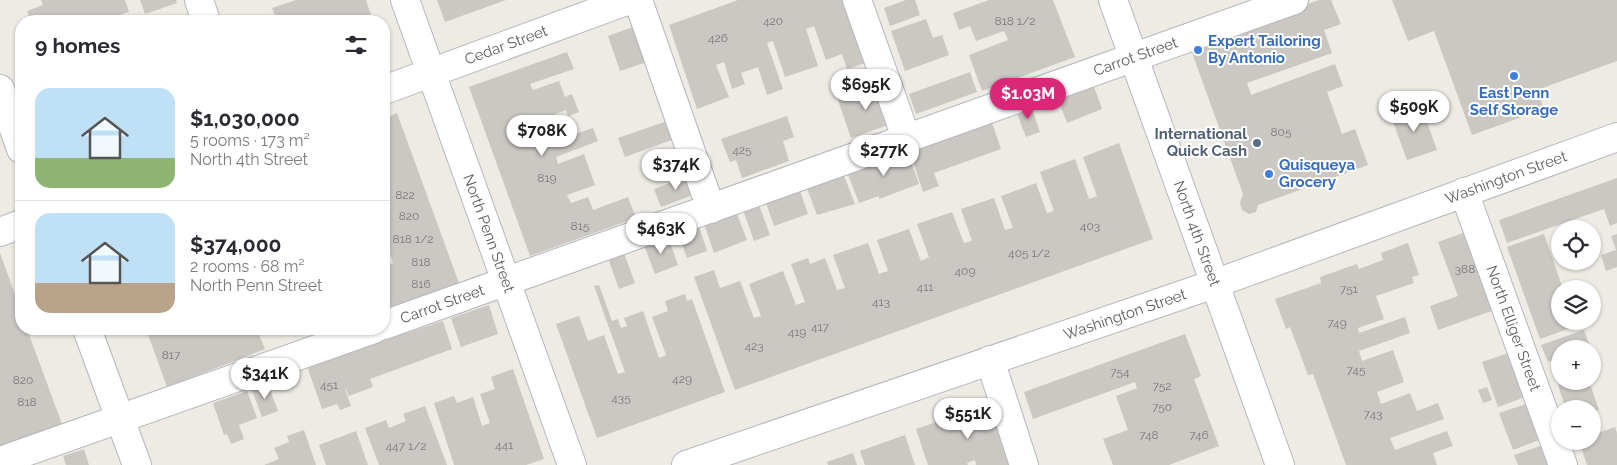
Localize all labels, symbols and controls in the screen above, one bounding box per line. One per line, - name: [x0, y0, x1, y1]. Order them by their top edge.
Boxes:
- house number: 420: [763, 14, 783, 28]
- house number: 818 1/2: [995, 14, 1035, 28]
- street label: Cedar Street: [462, 22, 550, 69]
- icon: filters: [342, 31, 370, 59]
- house number: 426: [708, 31, 728, 45]
- place label: Expert Tailoring By Antonio: [1208, 32, 1321, 67]
- text: 9 homes: [35, 33, 120, 58]
- street label: Carrot Street: [1091, 33, 1180, 80]
- marker: Expert Tailoring By Antonio: [1192, 44, 1204, 56]
- pin: $695K: [831, 68, 901, 111]
- marker: East Penn Self Storage: [1508, 70, 1520, 82]
- text: $695K: [842, 75, 890, 94]
- pin: $1.03M: [987, 78, 1069, 120]
- text: $1.03M: [1001, 84, 1055, 103]
- place label: East Penn Self Storage: [1470, 84, 1558, 119]
- pin: $509K: [1379, 90, 1449, 133]
- text: $509K: [1390, 97, 1438, 116]
- text: $1,030,000: [190, 106, 300, 131]
- icon: home: [75, 108, 135, 168]
- pin: $708K: [507, 114, 577, 157]
- text: $708K: [517, 121, 567, 140]
- place label: International Quick Cash: [1155, 125, 1247, 160]
- house number: 805: [1270, 125, 1292, 139]
- text: 5 rooms · 173 m²: [190, 131, 310, 150]
- pin: $277K: [849, 134, 919, 177]
- marker: International Quick Cash: [1251, 137, 1263, 149]
- text: $277K: [860, 141, 908, 160]
- house number: 425: [732, 143, 752, 157]
- street label: Washington Street: [1443, 147, 1569, 208]
- pin: $374K: [641, 148, 711, 191]
- text: North 4th Street: [190, 150, 308, 169]
- text: $374K: [652, 155, 700, 174]
- place label: Quisqueya Grocery: [1279, 156, 1355, 191]
- marker: Quisqueya Grocery: [1263, 168, 1275, 180]
- house number: 819: [537, 171, 557, 185]
- street label: North Penn Street: [459, 172, 518, 295]
- street label: North 4th Street: [1170, 178, 1224, 289]
- house number: 822: [395, 188, 415, 202]
- house number: 820: [399, 209, 419, 223]
- pin: $463K: [626, 212, 696, 255]
- house number: 815: [571, 219, 590, 233]
- text: $463K: [637, 219, 685, 238]
- house number: 403: [1080, 219, 1100, 233]
- map controls: [1551, 220, 1601, 450]
- button: locate: [1551, 220, 1601, 270]
- text: $374,000: [190, 232, 281, 257]
- house number: 818 1/2: [393, 232, 433, 246]
- icon: home: [75, 233, 135, 293]
- house number: 405 1/2: [1008, 246, 1050, 260]
- house number: 818: [411, 255, 431, 269]
- text: 2 rooms · 68 m²: [190, 257, 305, 276]
- house number: 388: [1455, 262, 1475, 276]
- street label: North Elliger Street: [1482, 263, 1544, 394]
- house number: 409: [955, 264, 975, 278]
- text: North Penn Street: [190, 276, 322, 295]
- house number: 816: [411, 277, 431, 291]
- house number: 411: [917, 280, 933, 294]
- button: layers: [1551, 280, 1601, 330]
- street label: Carrot Street: [398, 281, 487, 327]
- house number: 751: [1340, 282, 1358, 296]
- street label: Washington Street: [1061, 285, 1189, 344]
- house number: 413: [872, 295, 890, 309]
- house number: 749: [1327, 316, 1347, 330]
- house number: 417: [811, 320, 830, 334]
- house number: 419: [788, 325, 806, 339]
- house number: 423: [744, 339, 764, 353]
- button: +: [1551, 340, 1601, 390]
- house number: 817: [162, 348, 181, 362]
- pin: $341K: [230, 358, 300, 400]
- house number: 745: [1347, 363, 1366, 377]
- text: $341K: [242, 364, 288, 383]
- house number: 754: [1110, 365, 1130, 379]
- house number: 429: [672, 372, 692, 386]
- house number: 820: [13, 373, 33, 387]
- house number: 451: [320, 378, 338, 392]
- house number: 752: [1152, 379, 1172, 393]
- house number: 435: [611, 391, 631, 405]
- house number: 818: [17, 395, 37, 409]
- pin: $551K: [933, 398, 1003, 440]
- house number: 750: [1152, 400, 1172, 414]
- button: −: [1551, 400, 1601, 450]
- text: $551K: [945, 404, 991, 423]
- house number: 743: [1364, 407, 1382, 421]
- house number: 748: [1139, 428, 1159, 442]
- house number: 746: [1189, 428, 1209, 442]
- house number: 441: [495, 438, 513, 452]
- house number: 447 1/2: [386, 439, 426, 453]

